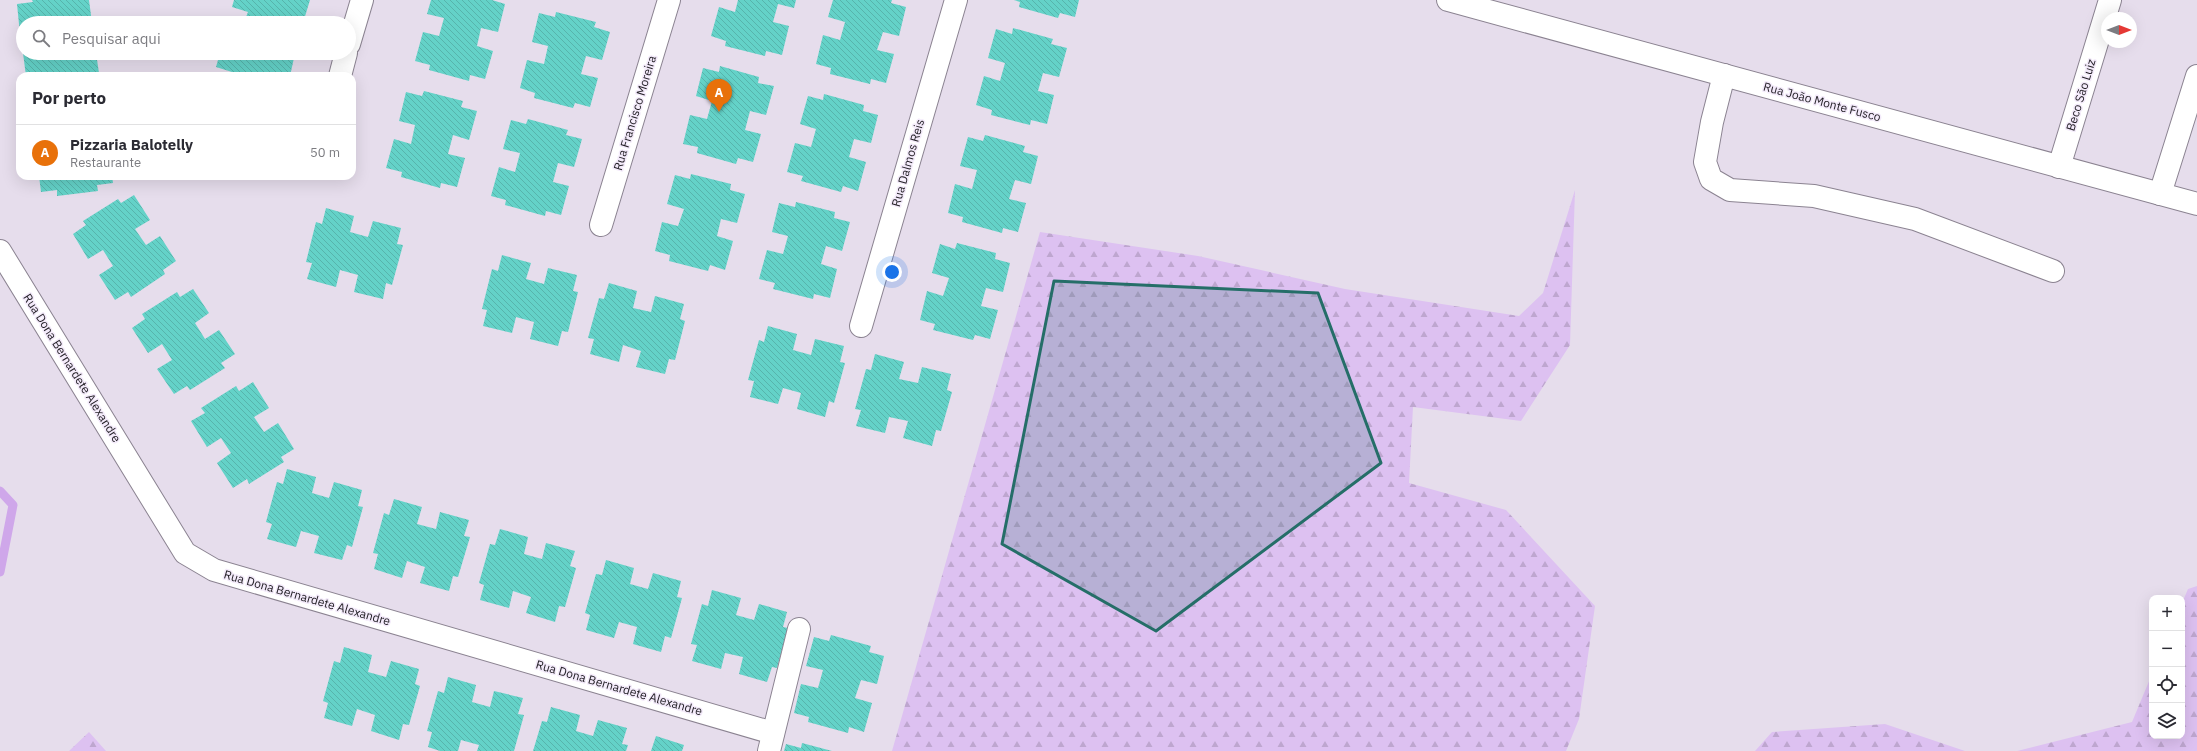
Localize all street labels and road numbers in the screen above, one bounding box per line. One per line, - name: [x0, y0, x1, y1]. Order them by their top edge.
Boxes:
- street label: Rua Francisco Moreira: [610, 53, 659, 172]
- street label: Beco São Luiz: [2063, 57, 2099, 133]
- street label: Rua João Monte Fusco: [1762, 79, 1883, 125]
- street label: Rua Dalmos Reis: [888, 117, 927, 208]
- street label: Rua Dona Bernardete Alexandre: [20, 291, 125, 445]
- street label: Rua Dona Bernardete Alexandre: [222, 567, 393, 629]
- street label: Rua Dona Bernardete Alexandre: [534, 657, 705, 719]

